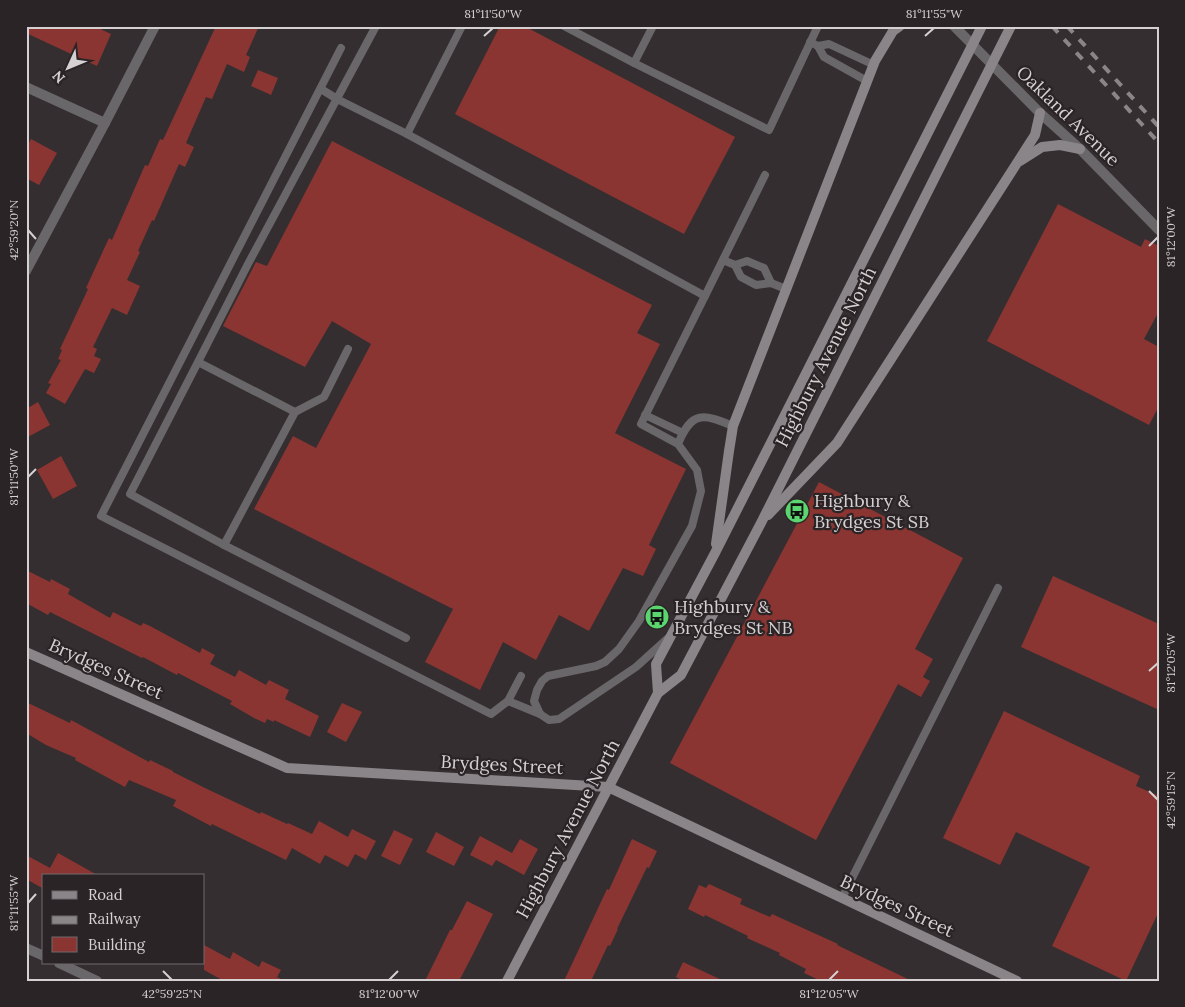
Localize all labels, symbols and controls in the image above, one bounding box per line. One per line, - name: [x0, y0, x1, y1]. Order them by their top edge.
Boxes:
- text: 81°11'50"W: [464, 6, 523, 21]
- text: 81°11'55"W: [906, 6, 963, 21]
- north arrow: [42, 42, 92, 92]
- street label: Oakland Avenue: [1012, 60, 1125, 171]
- text: N: [48, 67, 69, 87]
- text: 42°59'20"N: [6, 200, 21, 260]
- text: 81°12'00"W: [1163, 206, 1178, 267]
- street label: Highbury Avenue North: [770, 263, 881, 451]
- text: 81°11'50"W: [6, 447, 21, 506]
- place label: Highbury & Brydges St SB: [814, 489, 929, 533]
- bus stop icon: Highbury & Brydges St SB: [784, 498, 810, 524]
- place label: Highbury & Brydges St NB: [674, 595, 793, 639]
- bus stop icon: Highbury & Brydges St NB: [644, 604, 670, 630]
- text: 81°12'05"W: [1163, 632, 1178, 693]
- street label: Brydges Street: [45, 633, 167, 704]
- street label: Highbury Avenue North: [511, 735, 625, 922]
- street label: Brydges Street: [440, 750, 564, 779]
- text: 42°59'15"N: [1163, 771, 1178, 829]
- street label: Brydges Street: [837, 869, 958, 942]
- text: 81°11'55"W: [6, 874, 21, 931]
- legend: [42, 874, 205, 964]
- text: Road: [88, 885, 123, 904]
- text: Railway: [88, 909, 141, 928]
- text: Building: [88, 935, 146, 954]
- text: 42°59'25"N: [142, 986, 202, 1001]
- text: 81°12'00"W: [359, 986, 420, 1001]
- text: 81°12'05"W: [799, 986, 860, 1001]

